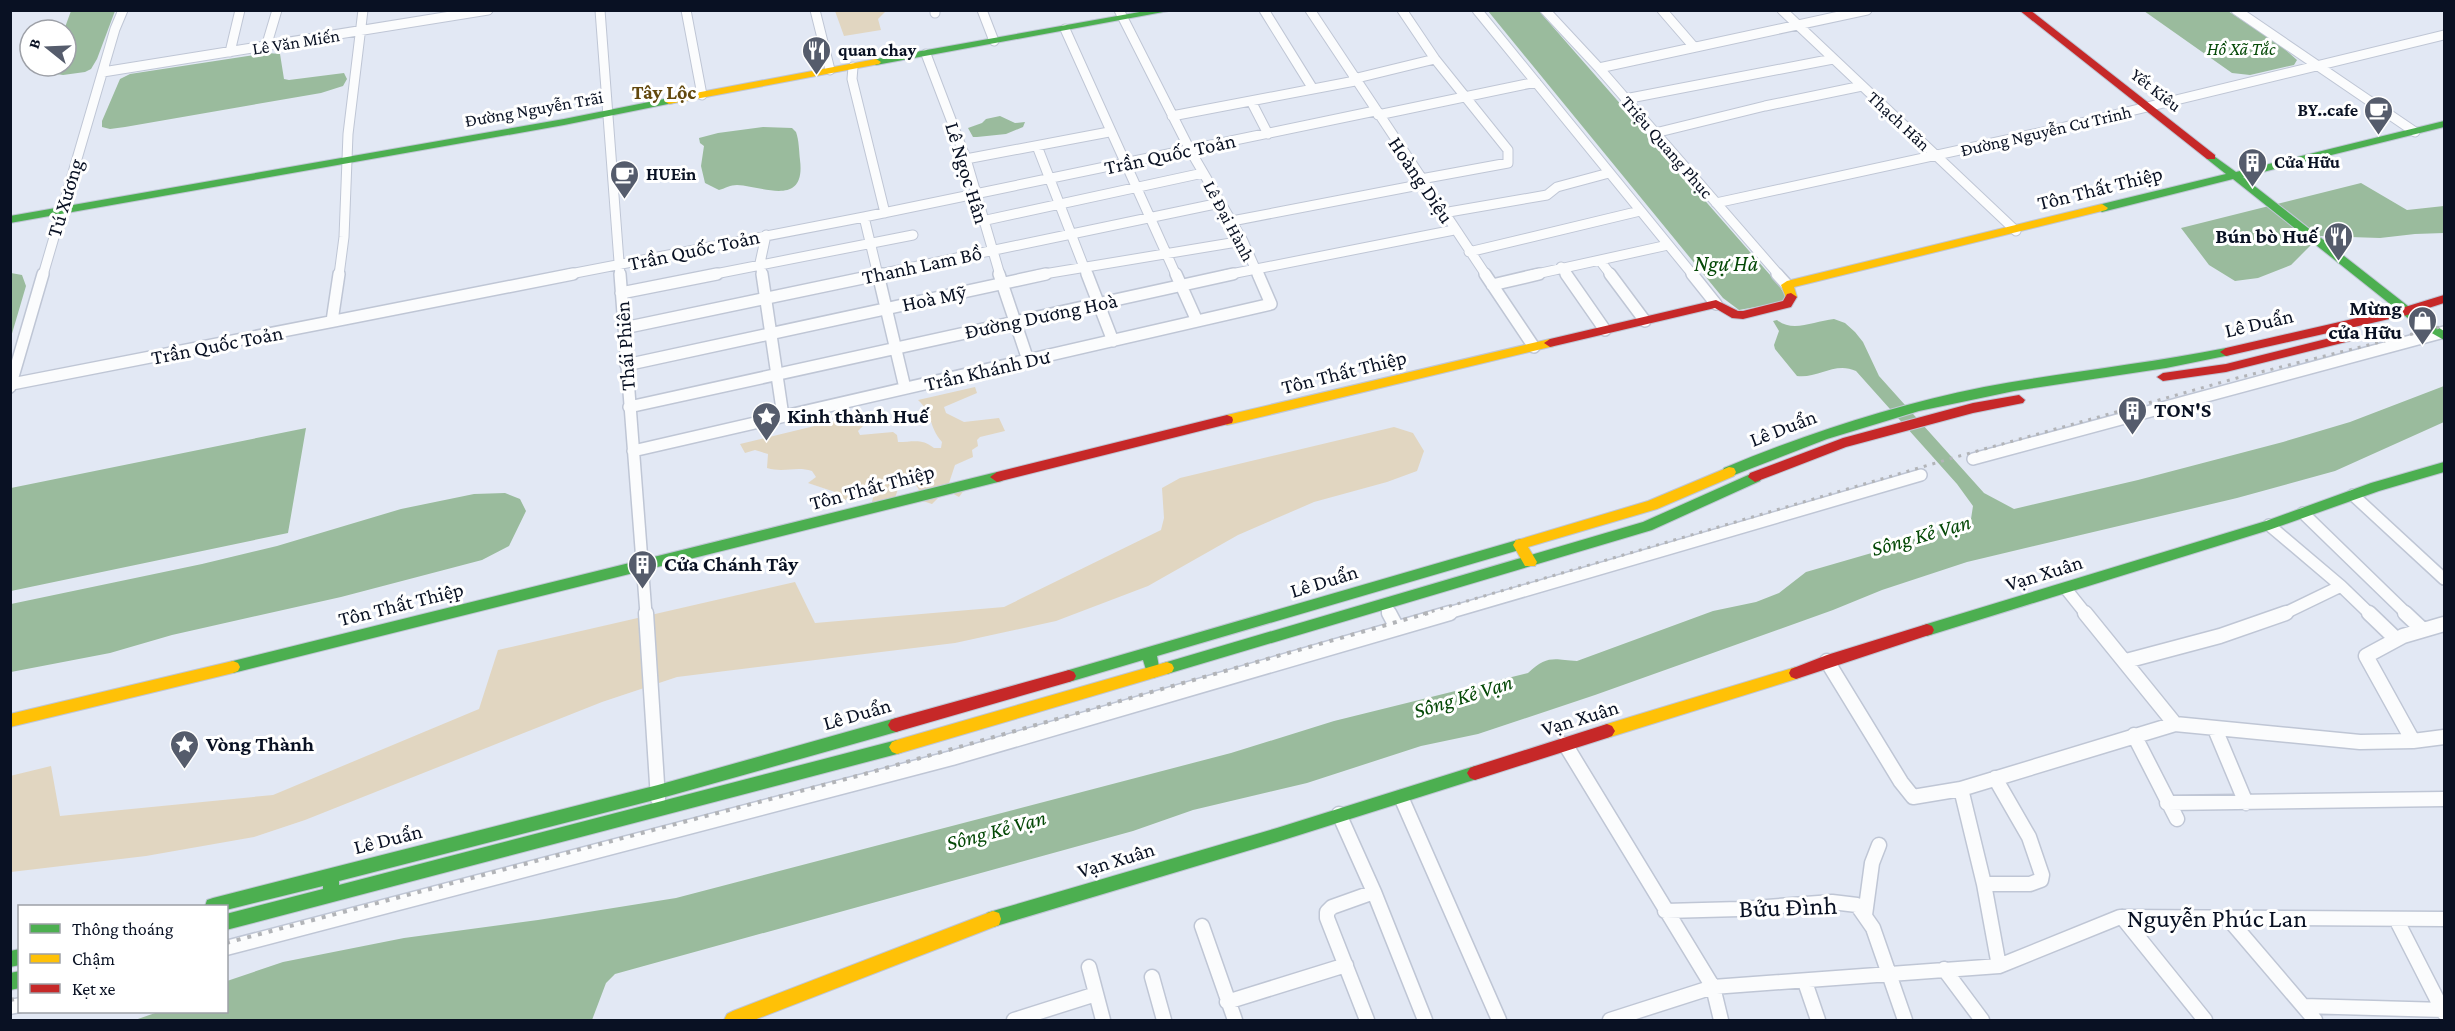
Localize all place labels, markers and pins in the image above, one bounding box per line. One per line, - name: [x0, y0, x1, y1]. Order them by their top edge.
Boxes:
- restaurant icon: quan chay: [801, 34, 833, 76]
- place label: quan chay: [838, 40, 916, 60]
- cafe icon: BY..cafe: [2363, 94, 2395, 136]
- place label: BY..cafe: [2297, 100, 2358, 120]
- building icon: Cửa Hữu: [2237, 146, 2269, 188]
- place label: Cửa Hữu: [2274, 152, 2341, 172]
- cafe icon: HUEin: [609, 158, 641, 200]
- place label: HUEin: [646, 164, 697, 184]
- restaurant icon: Bún bò Huế: [2323, 220, 2355, 262]
- place label: Bún bò Huế: [2215, 224, 2319, 248]
- place label: Mừng cửa Hữu: [2328, 296, 2402, 344]
- shop icon: Mừng cửa Hữu: [2407, 304, 2439, 346]
- building icon: TON'S: [2117, 394, 2149, 436]
- place label: TON'S: [2154, 398, 2211, 422]
- place icon: Kinh thành Huế: [750, 400, 782, 442]
- place label: Kinh thành Huế: [787, 404, 930, 428]
- building icon: Cửa Chánh Tây: [627, 548, 659, 590]
- place label: Cửa Chánh Tây: [664, 552, 799, 576]
- place icon: Vòng Thành: [169, 728, 201, 770]
- place label: Vòng Thành: [205, 732, 314, 756]

